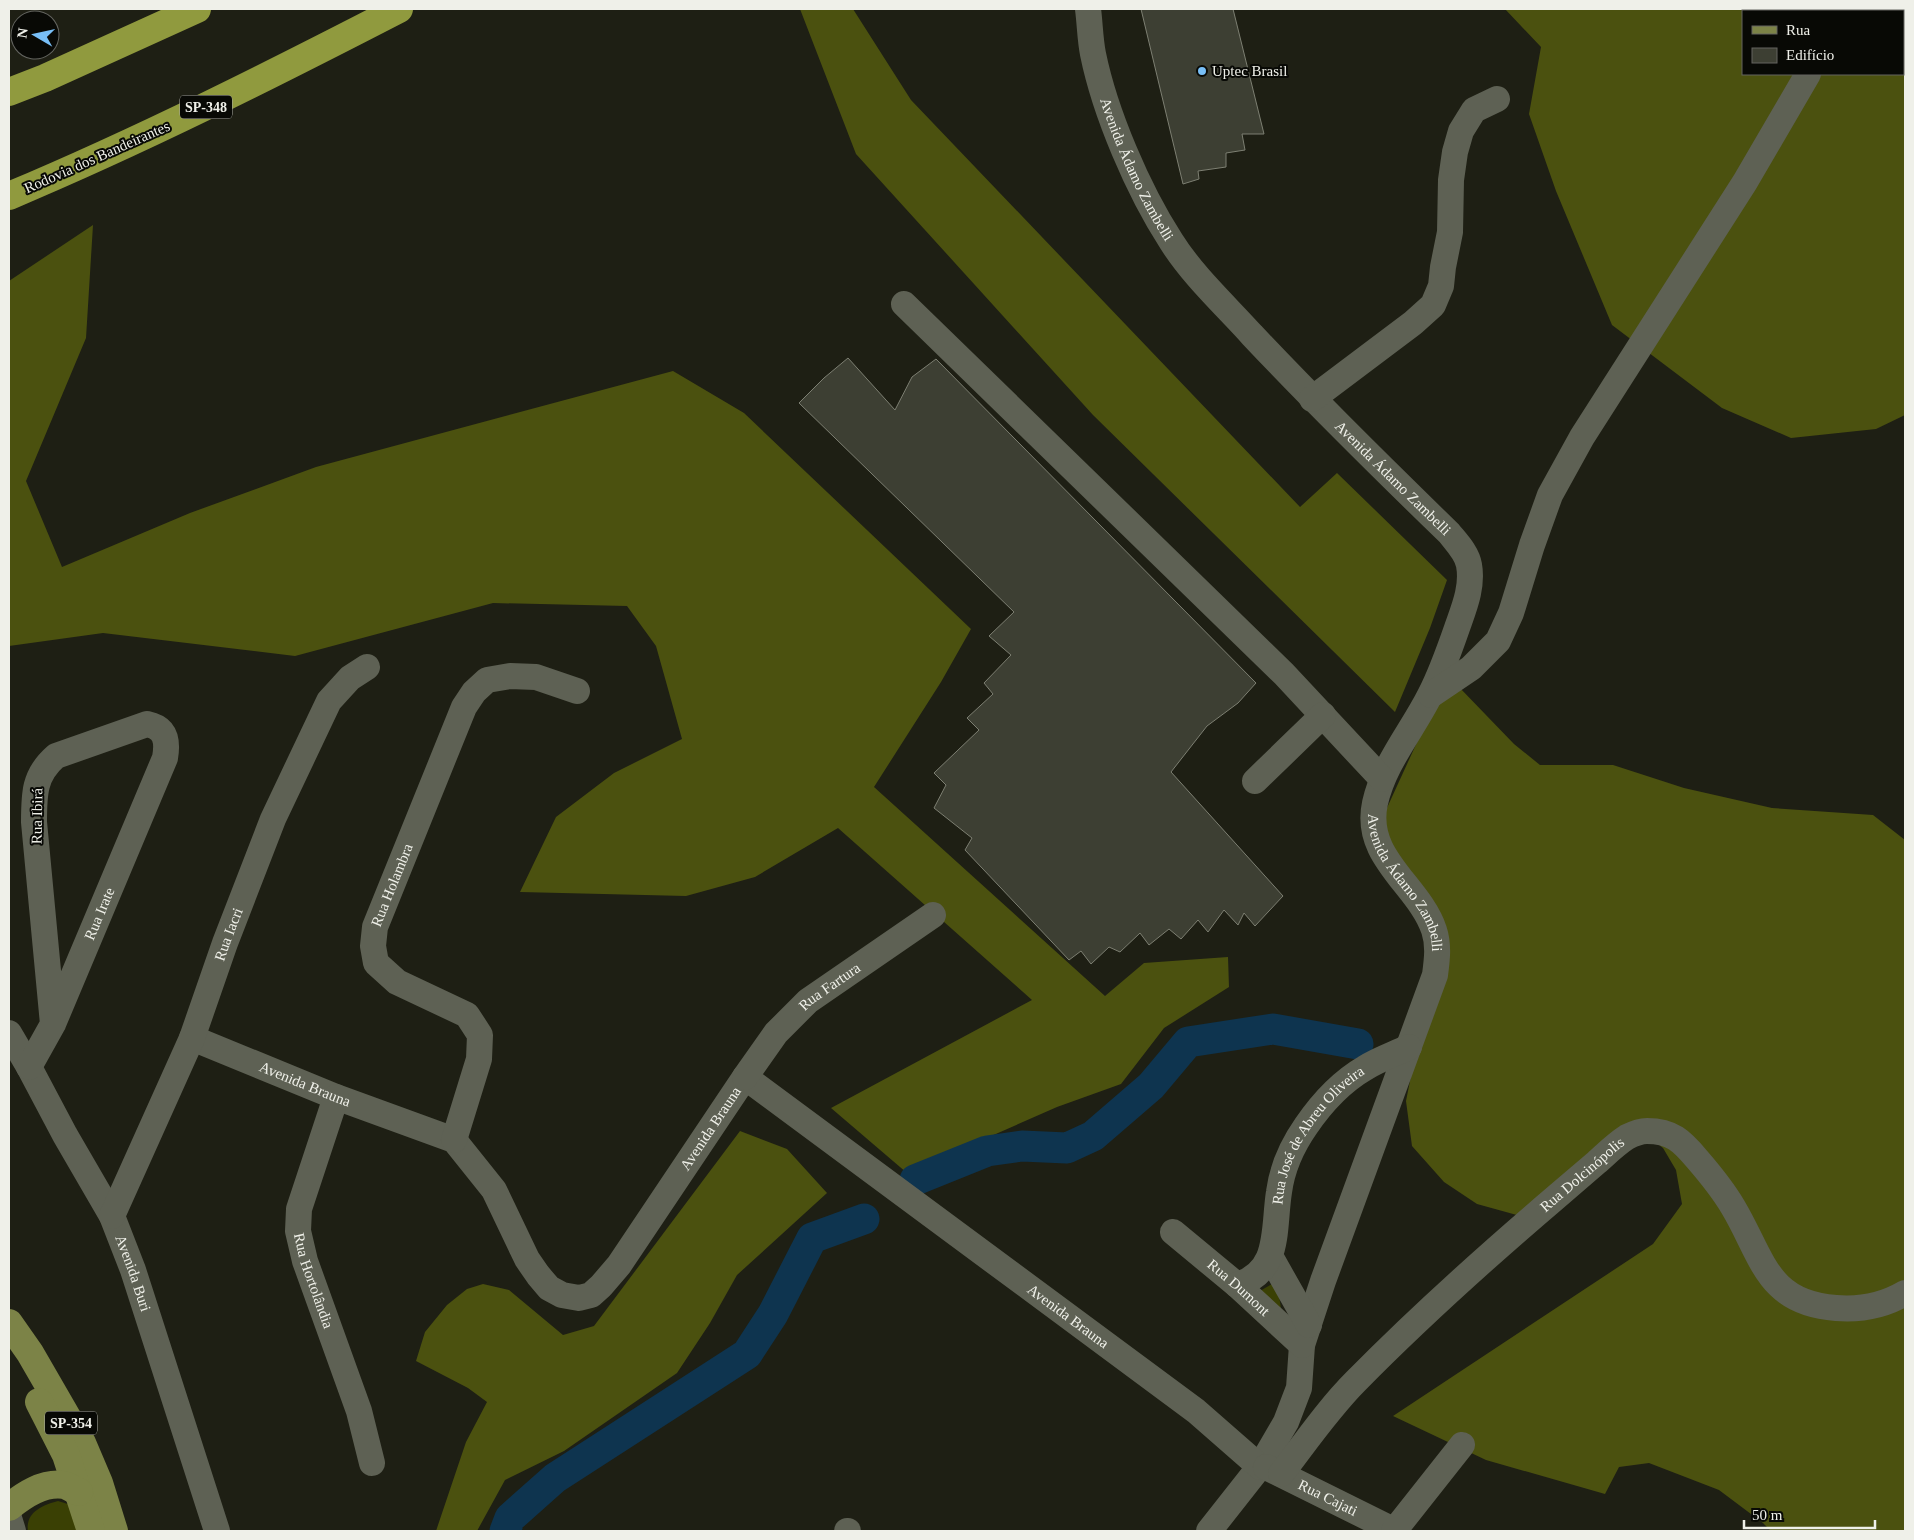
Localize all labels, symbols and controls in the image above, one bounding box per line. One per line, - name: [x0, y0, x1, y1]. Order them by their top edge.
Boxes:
- north arrow: [10, 10, 60, 60]
- legend: [1742, 10, 1904, 75]
- text: Rua: [1786, 22, 1811, 38]
- text: N: [14, 27, 31, 39]
- text: Edifício: [1786, 47, 1834, 63]
- place label: Uptec Brasil: [1212, 63, 1287, 79]
- marker: Uptec Brasil: [1196, 65, 1208, 77]
- road number: SP-348: [180, 95, 232, 118]
- street label: Avenida Ádamo Zambelli: [1097, 96, 1177, 244]
- street label: Rodovia dos Bandeirantes: [22, 118, 172, 196]
- street label: Avenida Ádamo Zambelli: [1332, 418, 1454, 538]
- street label: Rua Ibirá: [29, 787, 45, 844]
- street label: Avenida Ádamo Zambelli: [1365, 814, 1445, 952]
- street label: Rua Holambra: [368, 841, 416, 929]
- street label: Rua Irate: [81, 885, 118, 942]
- street label: Rua Iacri: [211, 906, 246, 963]
- street label: Rua Fartura: [795, 959, 864, 1014]
- street label: Avenida Brauna: [257, 1058, 353, 1110]
- street label: Rua José de Abreu Oliveira: [1269, 1062, 1367, 1205]
- street label: Avenida Brauna: [677, 1084, 744, 1173]
- street label: Rua Dolcinópolis: [1537, 1134, 1627, 1215]
- street label: Rua Hortolândia: [291, 1231, 337, 1331]
- street label: Avenida Buri: [112, 1233, 154, 1313]
- street label: Rua Dumont: [1204, 1256, 1274, 1320]
- street label: Avenida Brauna: [1024, 1281, 1112, 1352]
- road number: SP-354: [45, 1412, 97, 1435]
- street label: Rua Cajati: [1296, 1476, 1360, 1519]
- scale bar: [1744, 1498, 1875, 1530]
- text: 50 m: [1752, 1507, 1783, 1523]

